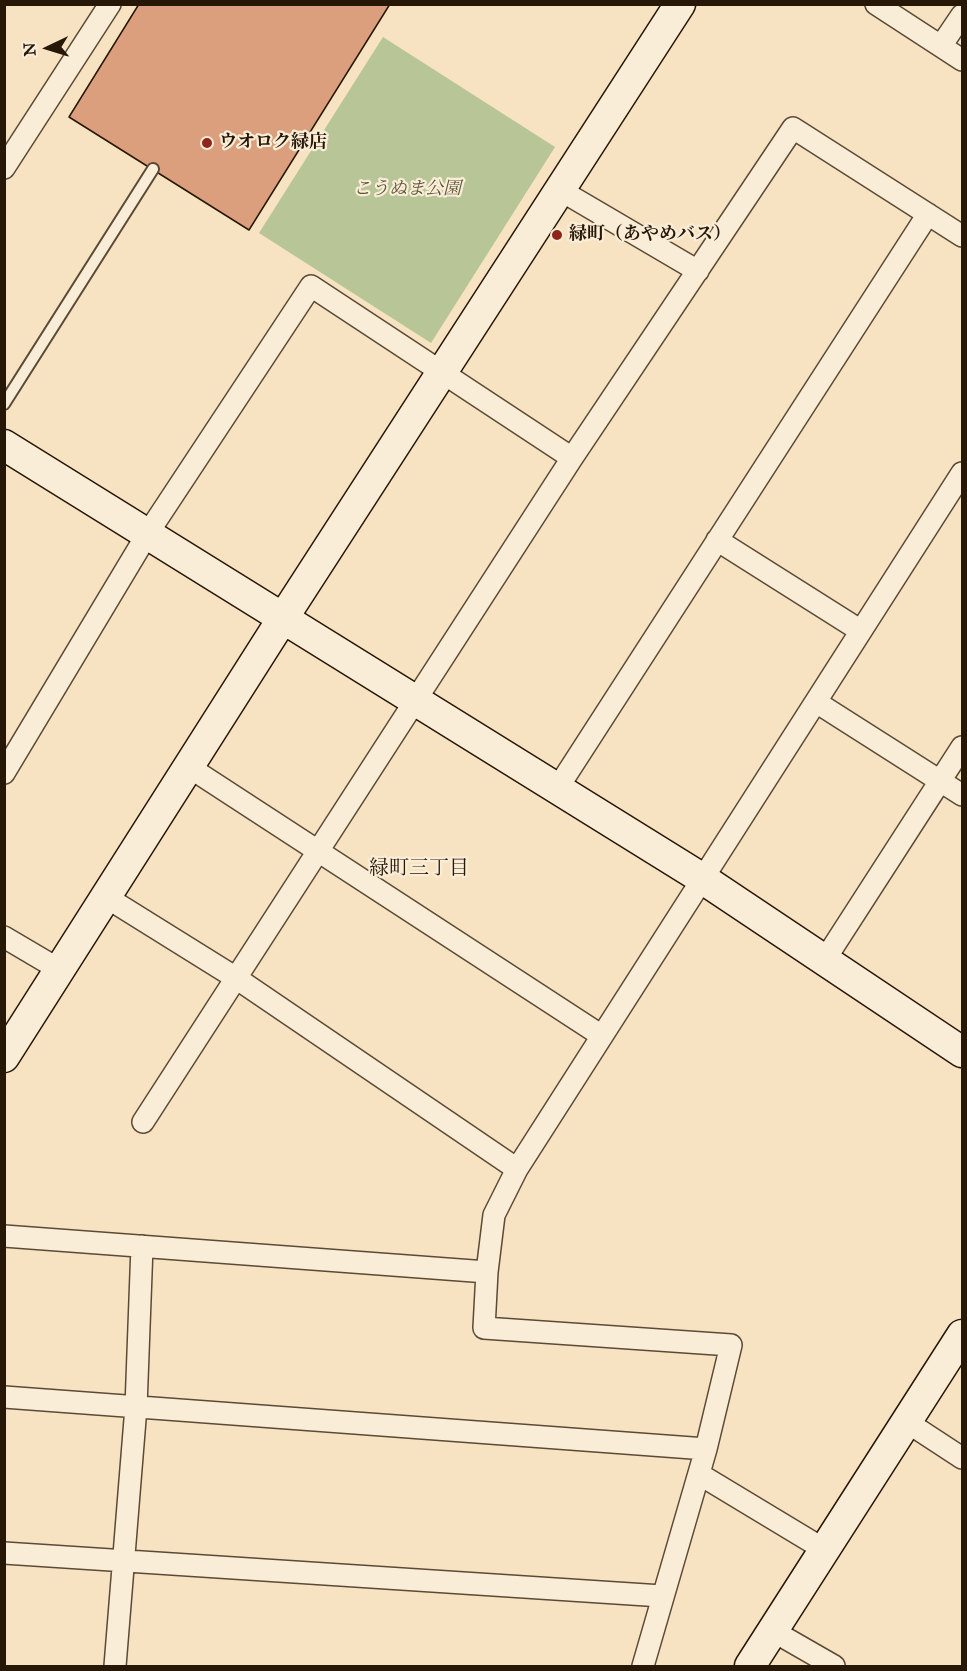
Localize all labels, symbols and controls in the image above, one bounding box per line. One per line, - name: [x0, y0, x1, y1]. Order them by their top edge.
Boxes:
- north arrow: [18, 18, 78, 78]
- text: N: [20, 42, 39, 57]
- place label: ウオロク緑店: [219, 132, 327, 154]
- marker: ウオロク緑店: [200, 136, 214, 150]
- park label: こうぬま公園: [353, 179, 461, 201]
- place label: 緑町（あやめバス）: [569, 224, 731, 246]
- marker: 緑町（あやめバス）: [550, 228, 564, 242]
- district label: 緑町三丁目: [369, 857, 469, 881]

